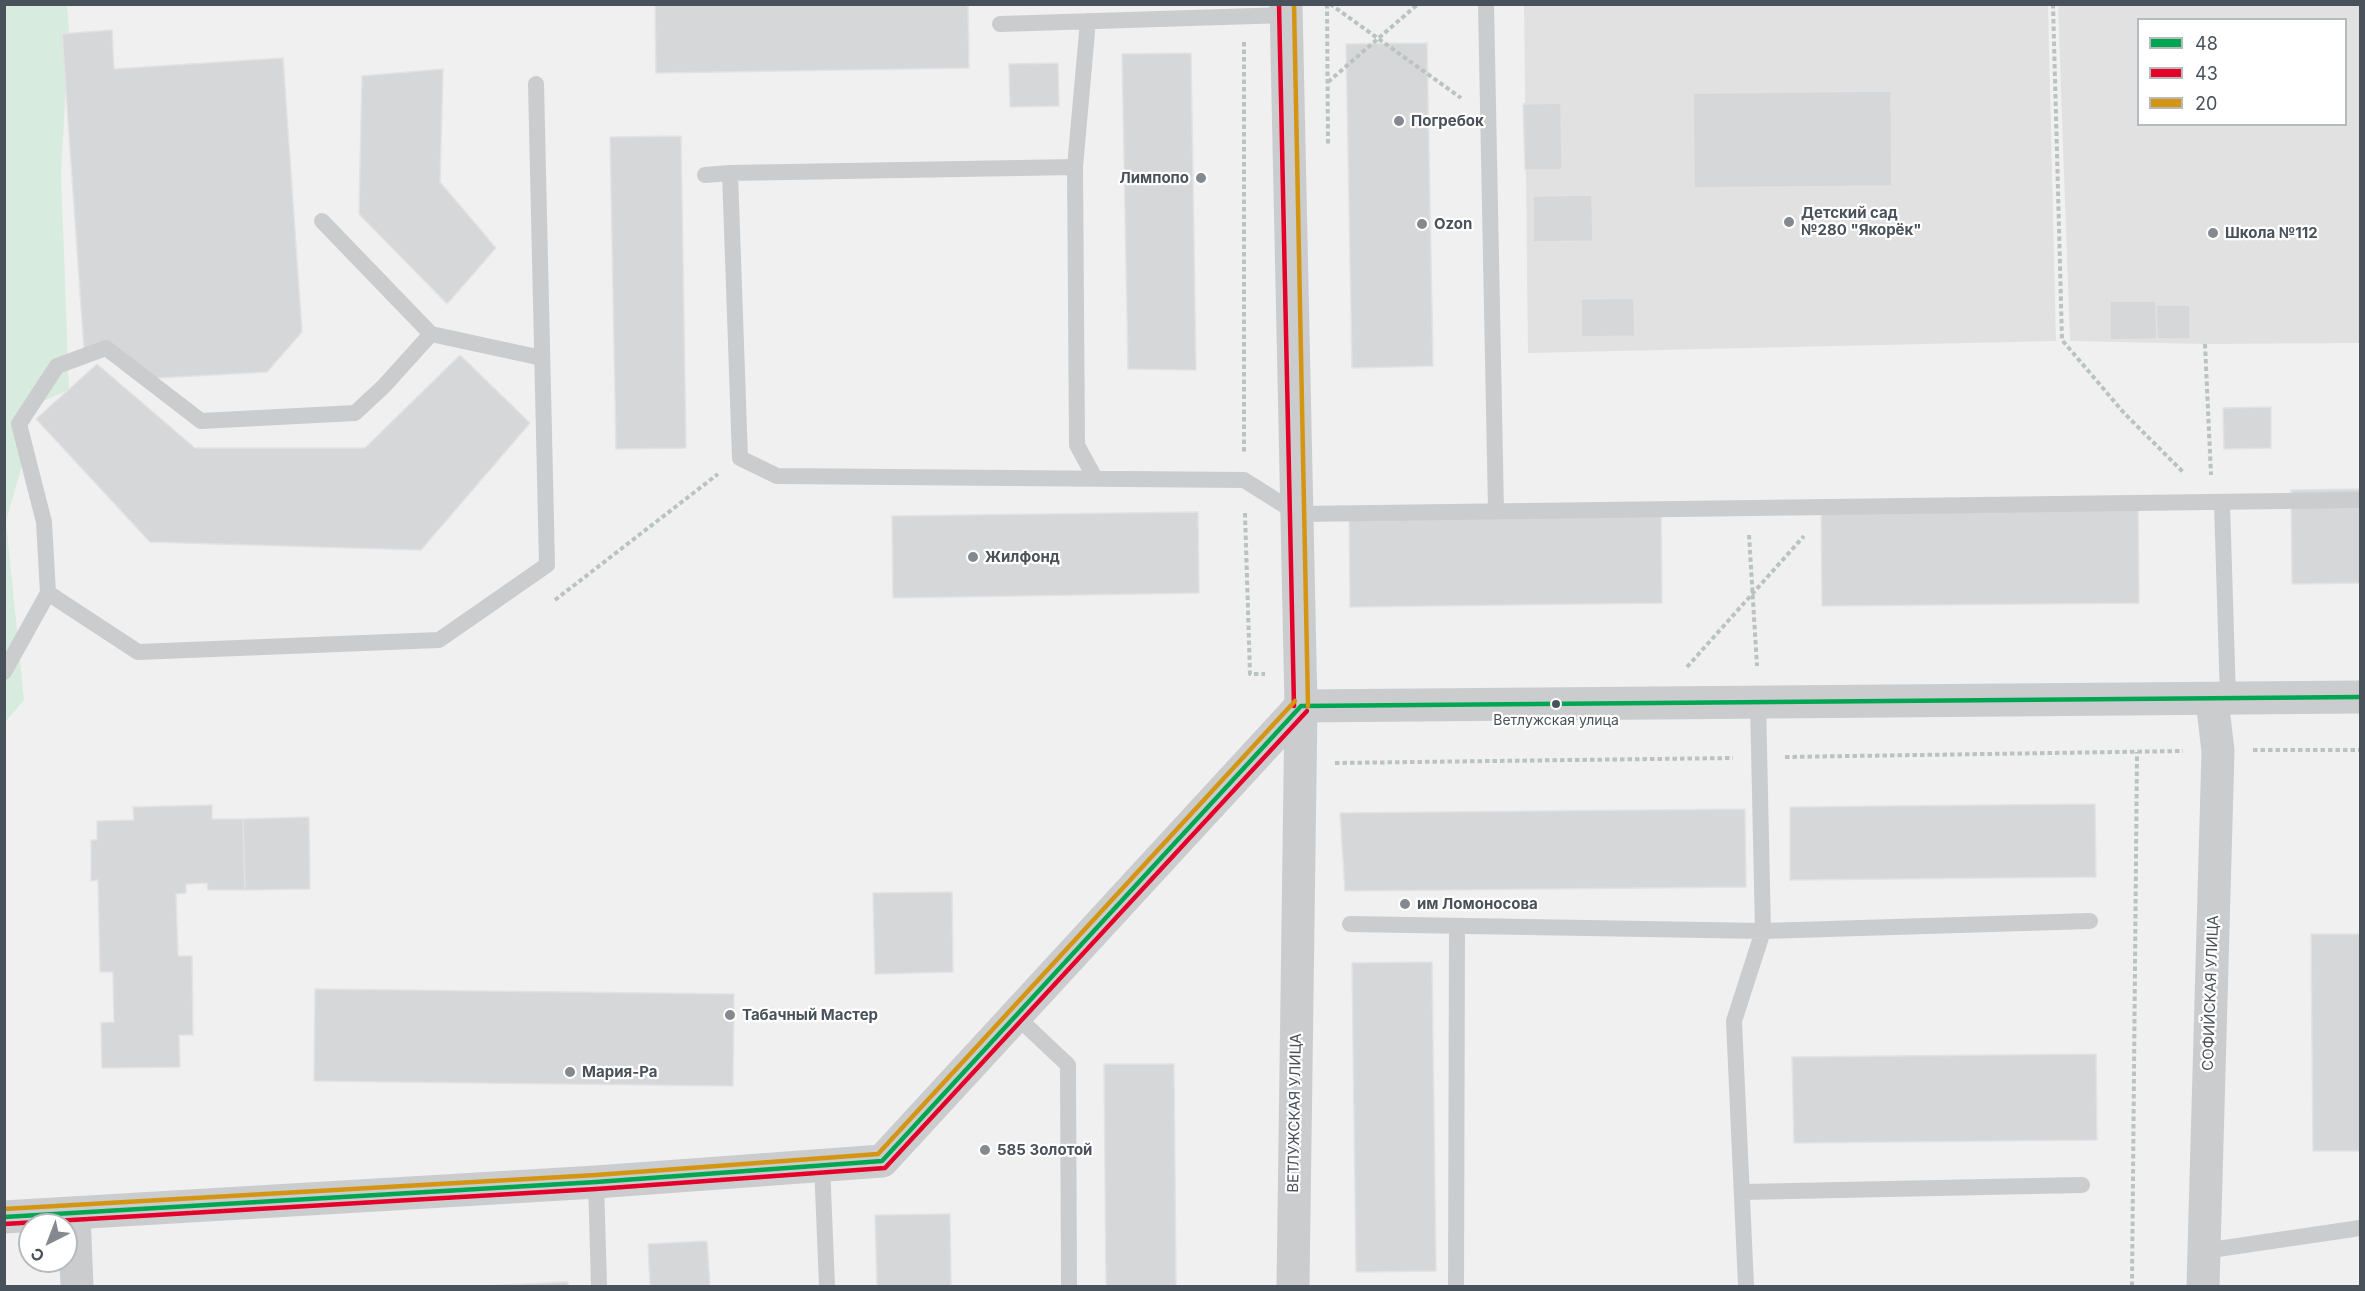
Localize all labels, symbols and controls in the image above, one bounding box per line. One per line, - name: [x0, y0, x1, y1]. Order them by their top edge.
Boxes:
- legend: [2137, 18, 2347, 126]
- text: 48: [2195, 33, 2218, 54]
- text: 43: [2195, 63, 2218, 84]
- text: 20: [2195, 93, 2217, 114]
- place label: Погребок: [1411, 112, 1484, 130]
- marker: Погребок: [1392, 114, 1406, 128]
- place label: Лимпопо: [1119, 169, 1189, 187]
- marker: Лимпопо: [1194, 171, 1208, 185]
- place label: Детский сад №280 "Якорёк": [1801, 204, 1922, 239]
- place label: Ozon: [1434, 215, 1472, 233]
- marker: Детский сад №280 "Якорёк": [1782, 215, 1796, 229]
- marker: Ozon: [1415, 217, 1429, 231]
- place label: Школа №112: [2225, 224, 2318, 242]
- marker: Школа №112: [2206, 226, 2220, 240]
- place label: Жилфонд: [985, 548, 1060, 566]
- marker: Жилфонд: [966, 550, 980, 564]
- marker: Ветлужская улица: [1550, 698, 1562, 710]
- place label: Ветлужская улица: [1493, 713, 1619, 729]
- place label: им Ломоносова: [1417, 895, 1538, 913]
- marker: им Ломоносова: [1398, 897, 1412, 911]
- street label: СОФИЙСКАЯ УЛИЦА: [2199, 915, 2223, 1071]
- place label: Табачный Мастер: [742, 1006, 878, 1024]
- marker: Табачный Мастер: [723, 1008, 737, 1022]
- street label: ВЕТЛУЖСКАЯ УЛИЦА: [1285, 1033, 1305, 1193]
- place label: Мария-Ра: [582, 1063, 657, 1081]
- marker: Мария-Ра: [563, 1065, 577, 1079]
- place label: 585 Золотой: [997, 1141, 1092, 1159]
- marker: 585 Золотой: [978, 1143, 992, 1157]
- north arrow: [18, 1213, 78, 1273]
- text: С: [26, 1243, 48, 1266]

